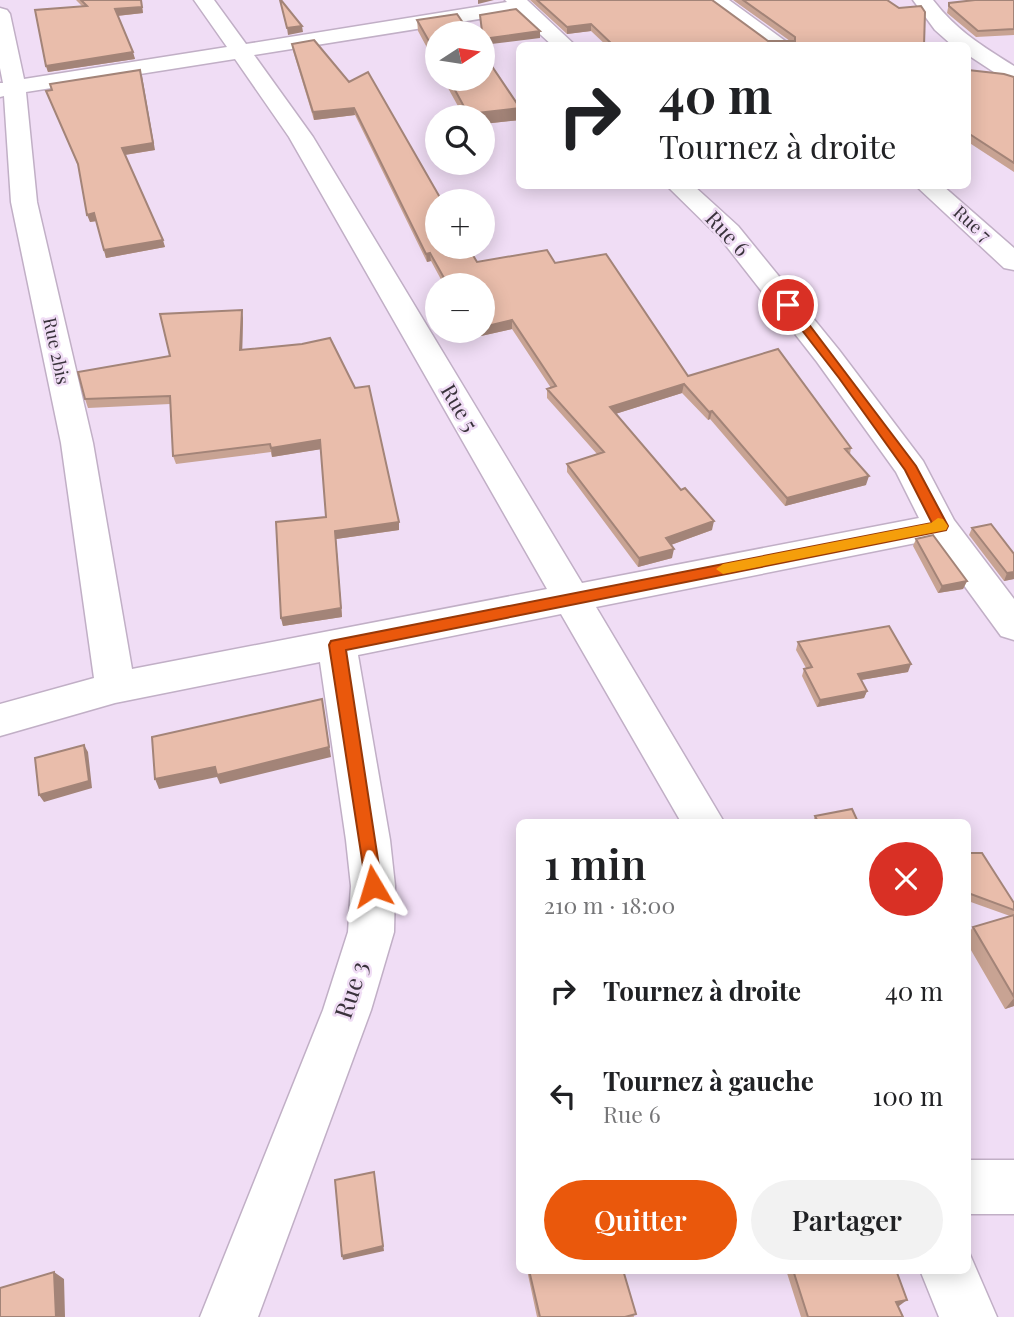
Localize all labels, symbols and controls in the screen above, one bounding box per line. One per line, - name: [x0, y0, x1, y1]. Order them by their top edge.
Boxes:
- north arrow: [425, 21, 495, 91]
- map controls: [425, 21, 495, 343]
- text: 40 m: [659, 61, 772, 126]
- icon: right: [544, 70, 635, 161]
- button: search: [425, 105, 495, 175]
- text: Tournez à droite: [659, 124, 897, 167]
- button: +: [425, 189, 495, 259]
- street label: Rue 7: [949, 200, 997, 247]
- street label: Rue 6: [700, 204, 757, 261]
- button: −: [425, 273, 495, 343]
- pin: [758, 275, 818, 335]
- icon: arrive: [769, 286, 807, 324]
- street label: Rue 2bis: [38, 315, 76, 386]
- street label: Rue 5: [436, 378, 486, 436]
- text: 1 min: [544, 835, 646, 891]
- button: close: [869, 842, 943, 916]
- position arrow: [336, 849, 410, 923]
- text: 210 m · 18:00: [544, 889, 675, 920]
- street label: Rue 3: [326, 957, 374, 1022]
- icon: right: [544, 972, 582, 1010]
- text: Tournez à droite: [603, 973, 801, 1008]
- text: 40 m: [885, 973, 943, 1008]
- text: Tournez à gauche: [603, 1063, 814, 1098]
- icon: left: [544, 1077, 582, 1115]
- text: 100 m: [873, 1078, 943, 1113]
- text: Rue 6: [603, 1098, 661, 1129]
- button: Quitter: [544, 1180, 737, 1260]
- button: Partager: [751, 1180, 943, 1260]

